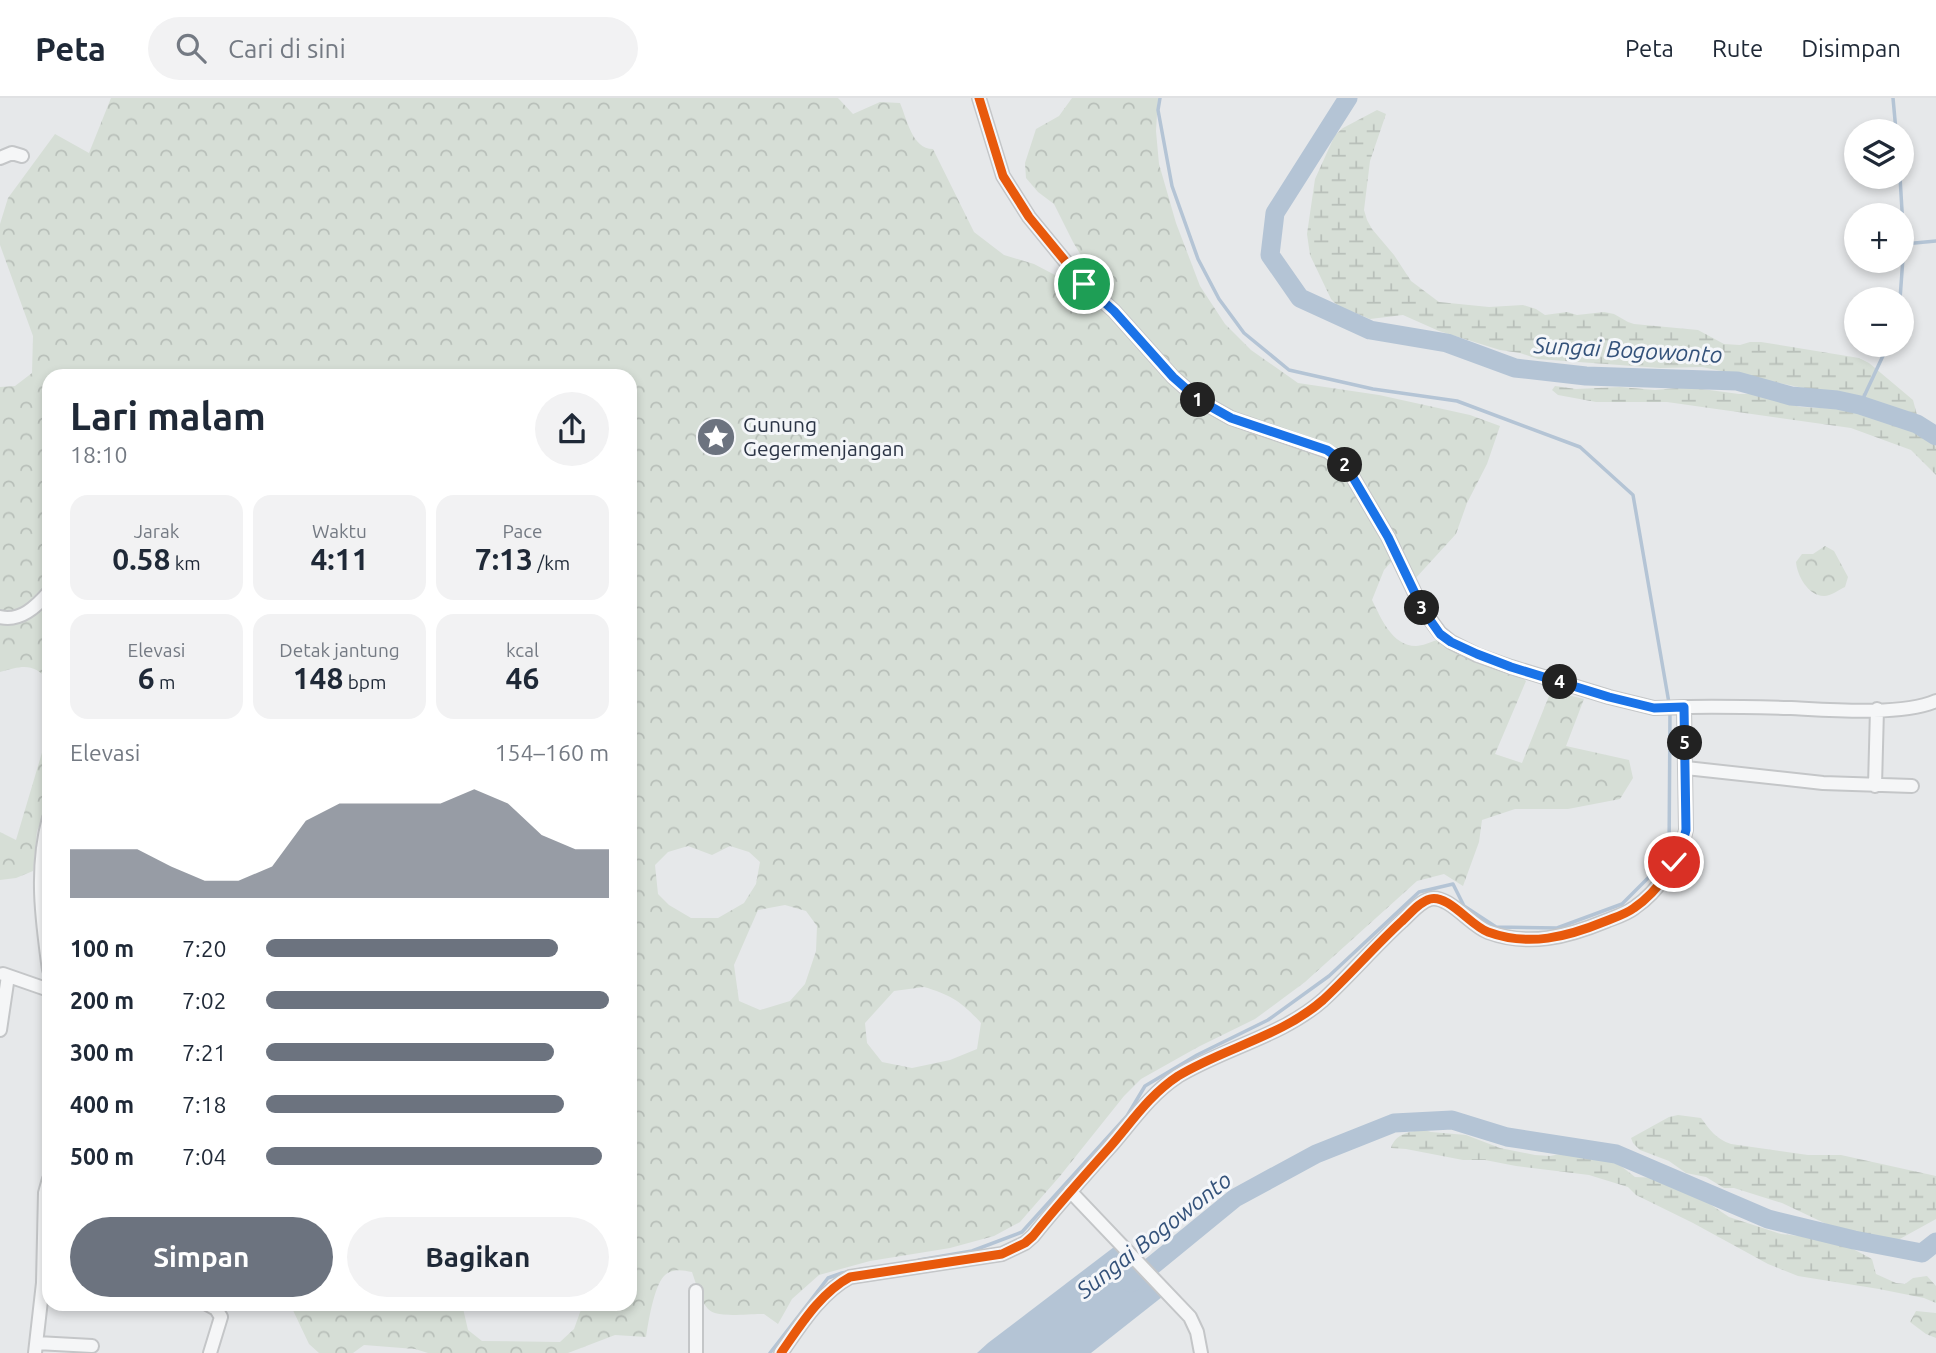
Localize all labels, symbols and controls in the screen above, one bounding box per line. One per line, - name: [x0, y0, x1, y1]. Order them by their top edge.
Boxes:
- search box: [148, 17, 638, 80]
- icon: search: [172, 29, 210, 67]
- text: Peta: [35, 30, 106, 67]
- text: Cari di sini: [228, 34, 346, 63]
- text: Peta: [1625, 35, 1674, 62]
- text: Rute: [1712, 35, 1763, 62]
- text: Disimpan: [1801, 35, 1901, 62]
- map controls: [1844, 119, 1914, 357]
- button: layers: [1844, 119, 1914, 189]
- button: +: [1844, 203, 1914, 273]
- pin: [1054, 254, 1114, 314]
- icon: arrive: [1065, 265, 1103, 303]
- button: −: [1844, 287, 1914, 357]
- water label: Sungai Bogowonto: [1532, 332, 1723, 367]
- pin: 1: [1180, 382, 1216, 418]
- text: 1: [1192, 388, 1203, 410]
- button: share: [535, 392, 609, 466]
- text: Lari malam: [70, 395, 266, 437]
- place label: Gunung Gegermenjangan: [743, 412, 905, 460]
- place icon: Gunung Gegermenjangan: [695, 416, 737, 458]
- text: 18:10: [70, 442, 128, 467]
- pin: 2: [1328, 448, 1362, 482]
- text: 2: [1339, 453, 1350, 475]
- text: Jarak: [134, 520, 179, 542]
- text: Waktu: [312, 520, 367, 542]
- text: Pace: [502, 520, 543, 542]
- text: 0.58: [112, 542, 170, 576]
- text: 4:11: [310, 542, 369, 576]
- text: 7:13: [475, 542, 533, 576]
- text: km: [170, 552, 201, 574]
- text: /km: [533, 552, 570, 574]
- pin: 3: [1404, 590, 1440, 626]
- text: 3: [1416, 596, 1427, 618]
- text: Elevasi: [127, 639, 186, 661]
- text: Detak jantung: [279, 639, 400, 661]
- text: kcal: [506, 639, 539, 661]
- text: 6: [138, 661, 155, 695]
- text: 148: [293, 661, 343, 695]
- text: 46: [506, 661, 539, 695]
- pin: 4: [1542, 664, 1578, 700]
- text: 4: [1554, 670, 1565, 692]
- text: m: [155, 671, 175, 693]
- text: bpm: [343, 671, 386, 693]
- pin: 5: [1668, 726, 1702, 760]
- text: 5: [1679, 731, 1690, 753]
- text: Elevasi: [70, 740, 140, 765]
- text: 154–160 m: [495, 740, 609, 765]
- pin: [1644, 832, 1704, 892]
- icon: check: [1655, 843, 1693, 881]
- text: 100 m: [70, 936, 134, 961]
- text: 7:20: [182, 936, 227, 961]
- text: 200 m: [70, 988, 134, 1013]
- text: 7:02: [182, 988, 227, 1013]
- text: 300 m: [70, 1040, 134, 1065]
- text: 7:21: [182, 1040, 227, 1065]
- text: 400 m: [70, 1092, 134, 1117]
- text: 7:18: [182, 1092, 227, 1117]
- text: 500 m: [70, 1144, 134, 1169]
- text: 7:04: [182, 1144, 227, 1169]
- water label: Sungai Bogowonto: [1071, 1167, 1236, 1303]
- button: Simpan: [70, 1217, 333, 1297]
- button: Bagikan: [347, 1217, 609, 1297]

